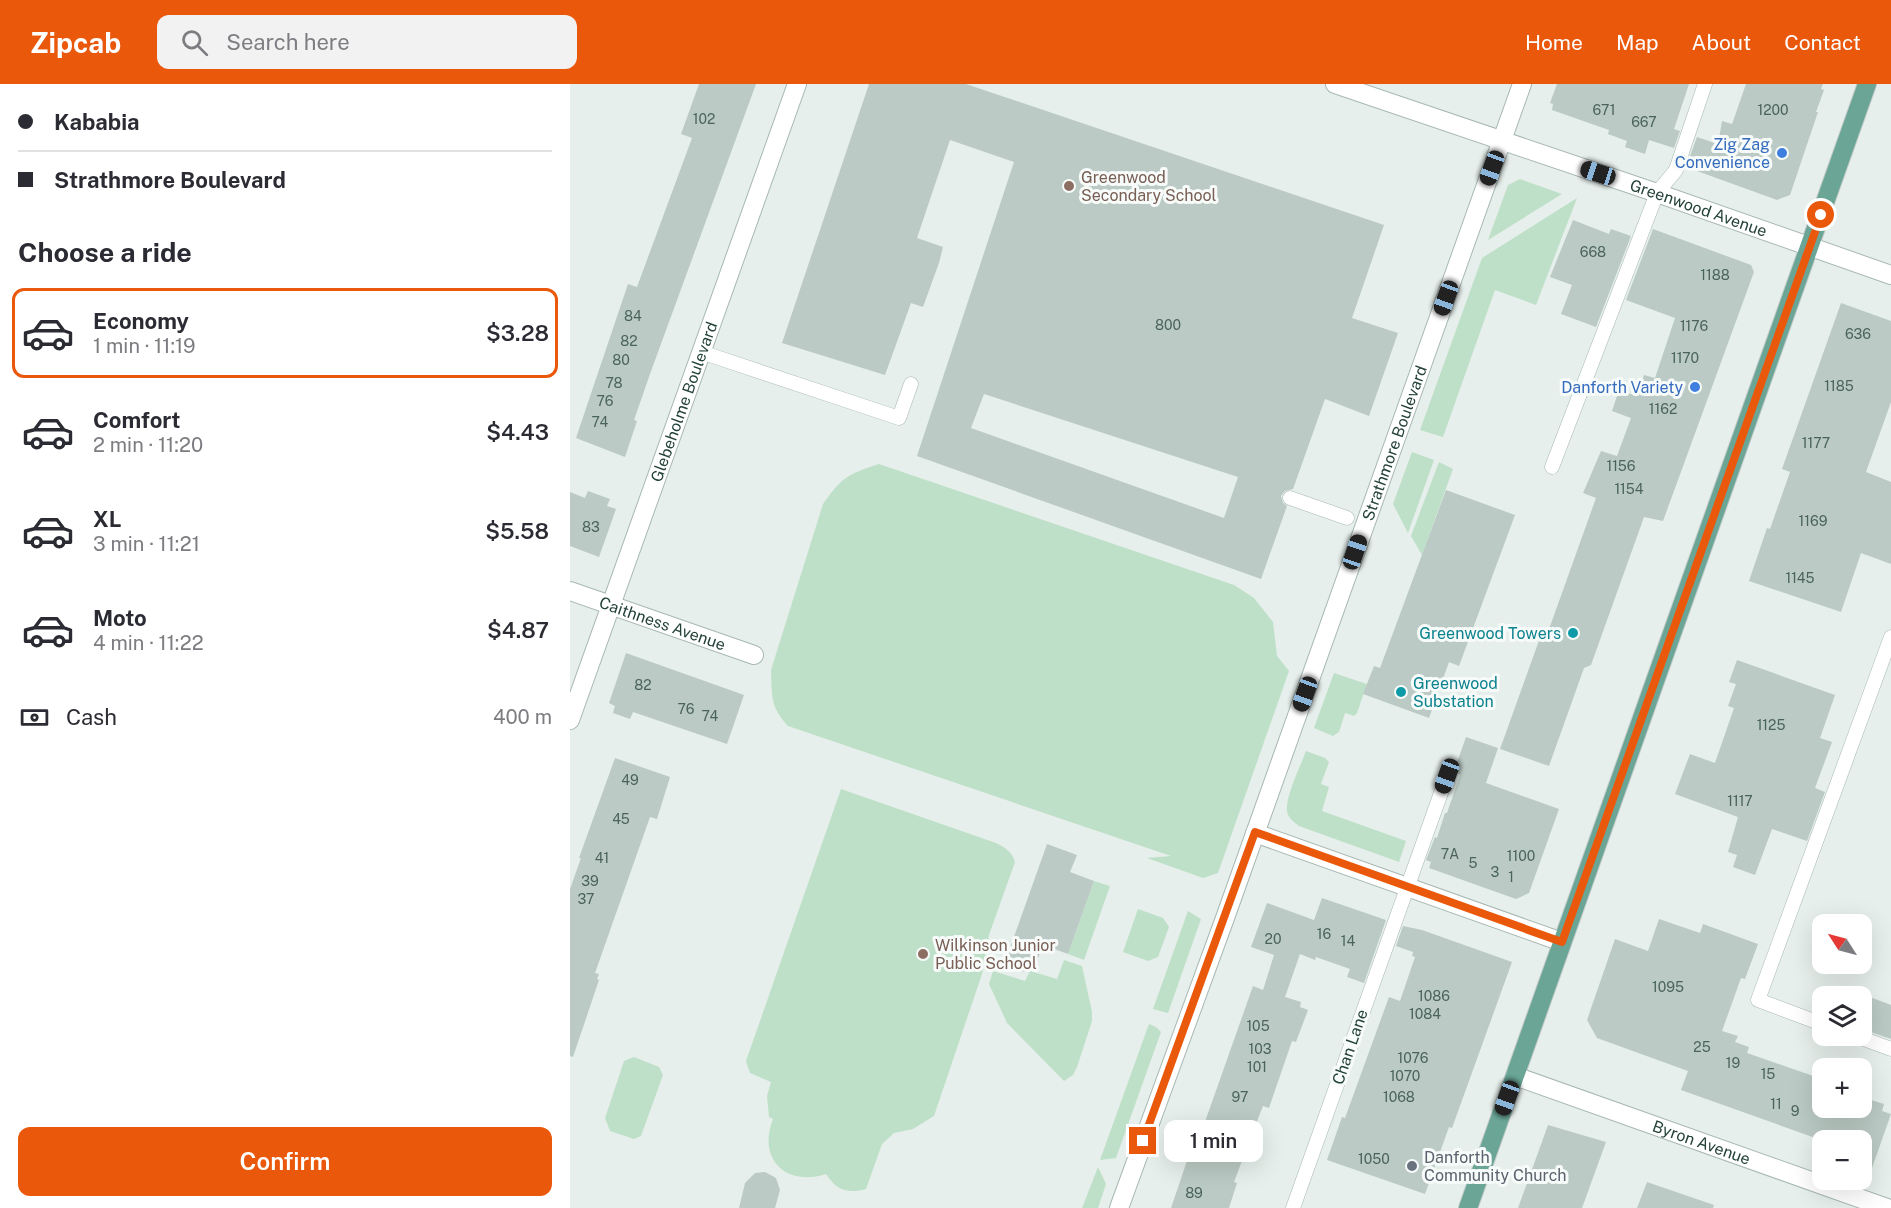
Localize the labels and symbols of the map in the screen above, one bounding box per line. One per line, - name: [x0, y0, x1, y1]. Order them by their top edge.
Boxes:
- house number: 671: [1593, 102, 1615, 118]
- house number: 1200: [1757, 102, 1789, 118]
- house number: 102: [693, 111, 715, 127]
- house number: 667: [1631, 114, 1657, 130]
- place label: Zig Zag Convenience: [1675, 135, 1770, 172]
- marker: Zig Zag Convenience: [1775, 146, 1789, 160]
- car: [1477, 148, 1507, 188]
- car: [1578, 159, 1618, 187]
- place label: Greenwood Secondary School: [1081, 168, 1217, 205]
- street label: Greenwood Avenue: [1628, 175, 1770, 240]
- marker: Greenwood Secondary School: [1062, 179, 1076, 193]
- route start: [1807, 201, 1834, 228]
- house number: 668: [1580, 244, 1606, 260]
- house number: 1188: [1700, 267, 1730, 283]
- car: [1431, 278, 1461, 318]
- house number: 84: [624, 308, 642, 324]
- house number: 800: [1155, 317, 1181, 333]
- house number: 1176: [1680, 318, 1708, 334]
- street label: Glebeholme Boulevard: [646, 319, 721, 484]
- house number: 636: [1845, 326, 1871, 342]
- house number: 82: [620, 333, 638, 349]
- house number: 1170: [1671, 350, 1699, 366]
- house number: 80: [612, 352, 630, 368]
- street label: Strathmore Boulevard: [1358, 363, 1431, 523]
- house number: 78: [605, 375, 623, 391]
- place label: Danforth Variety: [1561, 378, 1683, 397]
- house number: 1185: [1824, 378, 1854, 394]
- marker: Danforth Variety: [1688, 380, 1702, 394]
- house number: 76: [597, 393, 614, 409]
- house number: 1162: [1649, 401, 1677, 417]
- house number: 74: [592, 414, 609, 430]
- house number: 1177: [1802, 435, 1830, 451]
- house number: 1156: [1606, 458, 1636, 474]
- house number: 1154: [1614, 481, 1644, 497]
- house number: 1169: [1799, 513, 1828, 529]
- house number: 83: [582, 519, 600, 535]
- car: [1341, 532, 1369, 572]
- house number: 1145: [1785, 570, 1815, 586]
- street label: Caithness Avenue: [597, 592, 728, 654]
- place label: Greenwood Towers: [1419, 624, 1561, 643]
- marker: Greenwood Towers: [1566, 626, 1580, 640]
- car: [1290, 674, 1320, 714]
- place label: Greenwood Substation: [1413, 674, 1498, 711]
- house number: 82: [634, 677, 652, 693]
- marker: Greenwood Substation: [1394, 685, 1408, 699]
- house number: 76: [678, 701, 695, 717]
- house number: 74: [702, 708, 719, 724]
- house number: 1125: [1757, 717, 1785, 733]
- car: [1432, 756, 1462, 796]
- house number: 49: [621, 772, 639, 788]
- house number: 1117: [1727, 793, 1753, 809]
- house number: 45: [612, 811, 630, 827]
- house number: 7A: [1441, 846, 1459, 862]
- house number: 1100: [1507, 848, 1535, 864]
- house number: 41: [595, 850, 609, 866]
- house number: 5: [1469, 855, 1478, 871]
- house number: 3: [1491, 864, 1500, 880]
- house number: 1: [1508, 869, 1514, 885]
- house number: 39: [581, 873, 599, 889]
- house number: 37: [578, 891, 594, 907]
- north arrow: [1812, 914, 1872, 974]
- house number: 16: [1317, 926, 1331, 942]
- house number: 20: [1265, 931, 1281, 947]
- house number: 14: [1341, 933, 1355, 949]
- place label: Wilkinson Junior Public School: [935, 936, 1056, 973]
- marker: Wilkinson Junior Public School: [916, 947, 930, 961]
- house number: 1095: [1652, 979, 1684, 995]
- house number: 1086: [1418, 988, 1450, 1004]
- house number: 1084: [1409, 1006, 1441, 1022]
- street label: Chan Lane: [1328, 1007, 1372, 1087]
- house number: 105: [1246, 1018, 1270, 1034]
- house number: 25: [1693, 1039, 1711, 1055]
- house number: 103: [1249, 1041, 1272, 1057]
- house number: 1076: [1398, 1050, 1429, 1066]
- house number: 19: [1726, 1055, 1740, 1071]
- house number: 101: [1247, 1059, 1267, 1075]
- house number: 15: [1761, 1066, 1775, 1082]
- house number: 1070: [1390, 1068, 1420, 1084]
- car: [1492, 1078, 1522, 1118]
- house number: 97: [1232, 1089, 1248, 1105]
- house number: 1068: [1383, 1089, 1415, 1105]
- house number: 11: [1770, 1096, 1782, 1112]
- house number: 9: [1791, 1103, 1800, 1119]
- street label: Byron Avenue: [1650, 1116, 1753, 1168]
- callout: 1 min: [1164, 1120, 1263, 1162]
- route end: [1129, 1127, 1156, 1154]
- place label: Danforth Community Church: [1424, 1148, 1567, 1185]
- house number: 1050: [1358, 1151, 1390, 1167]
- marker: Danforth Community Church: [1405, 1159, 1419, 1173]
- house number: 89: [1185, 1185, 1203, 1201]

